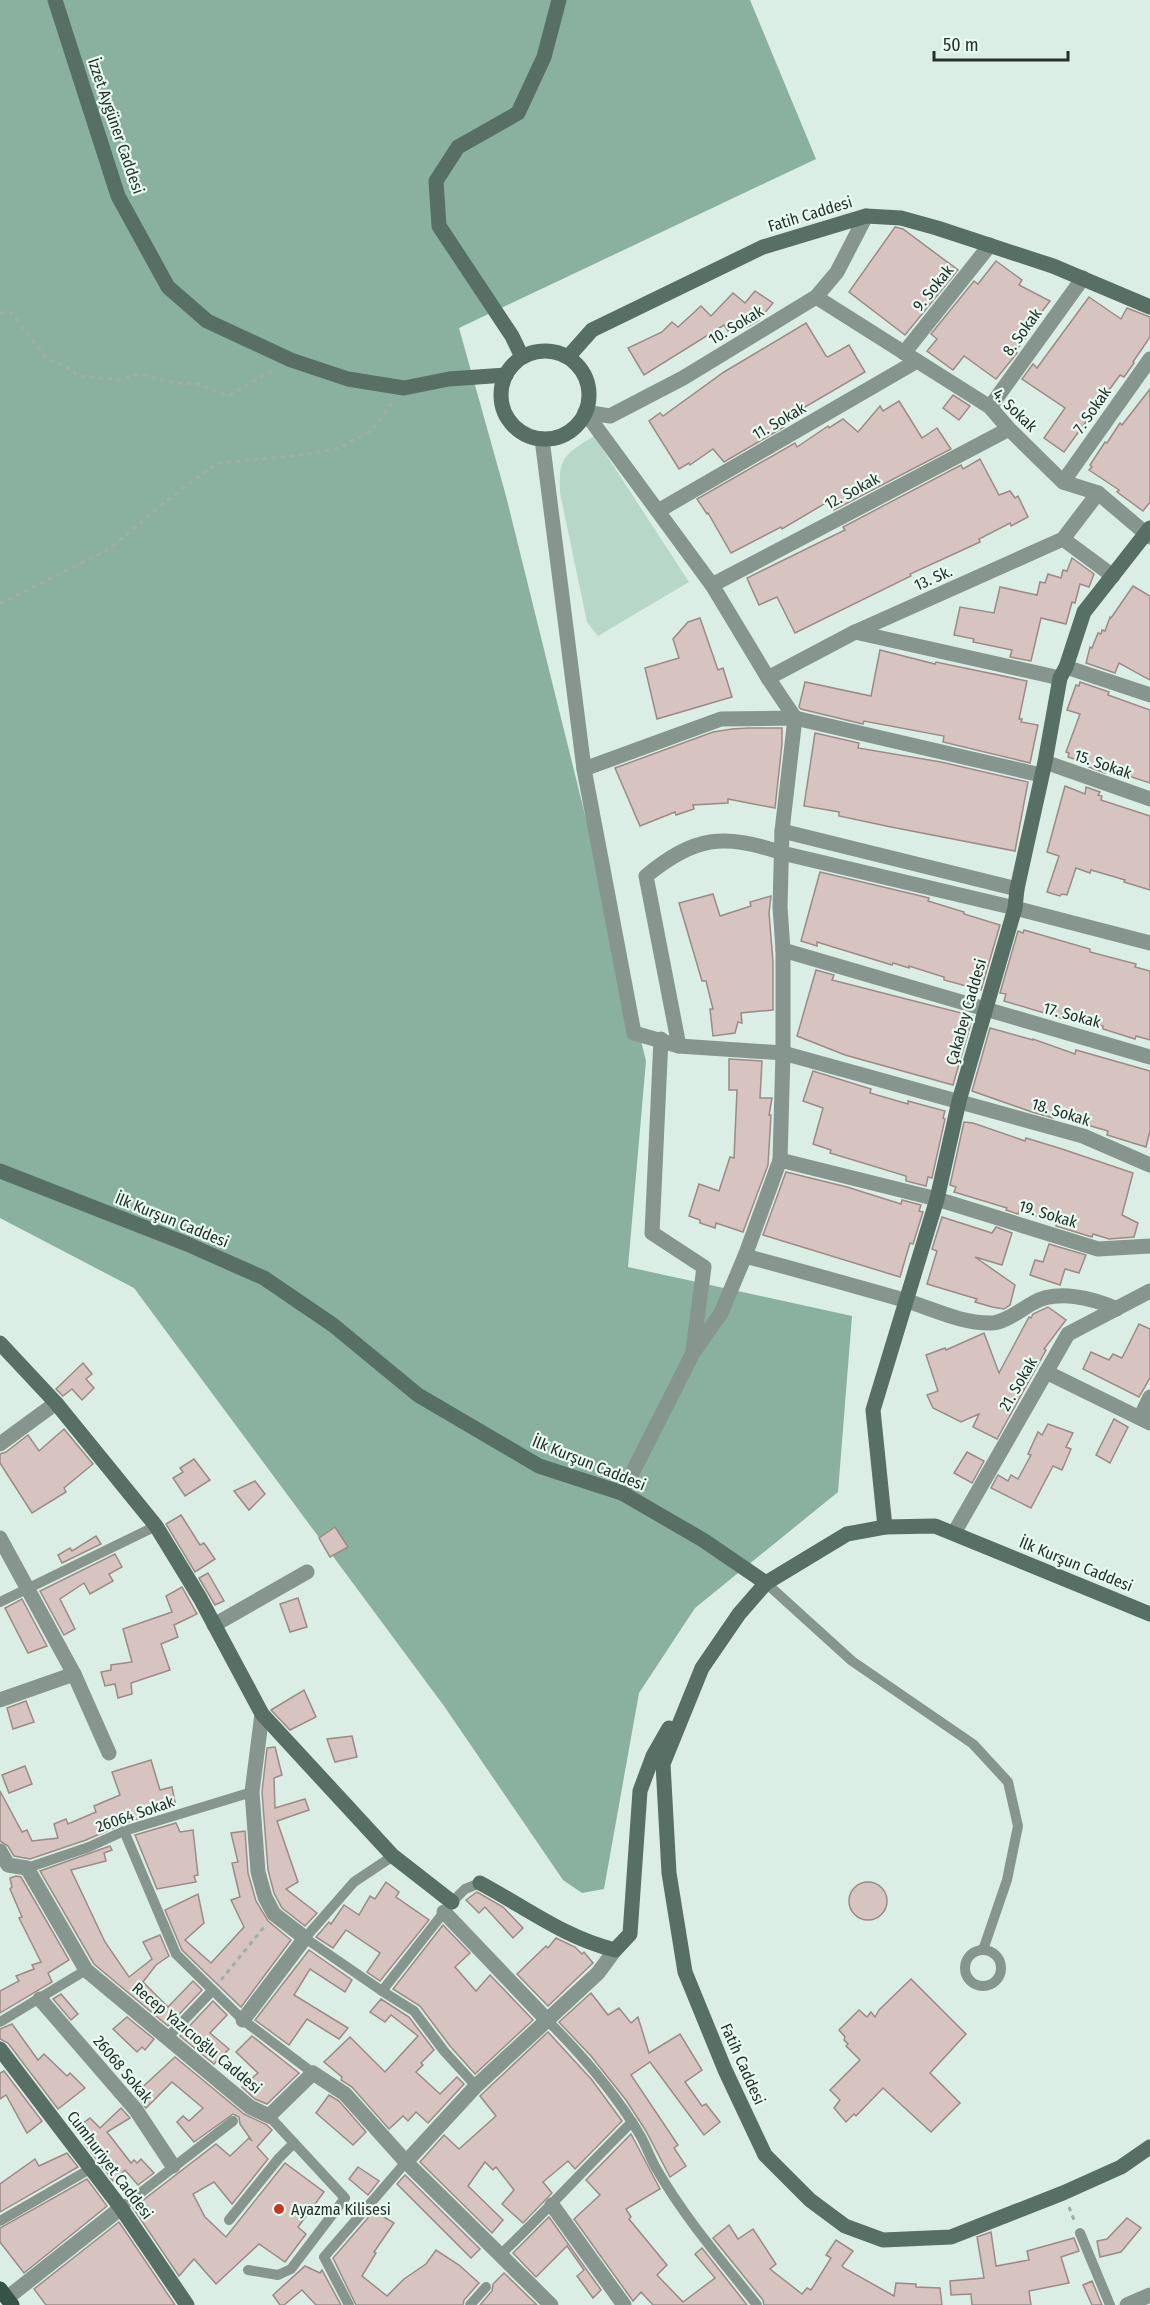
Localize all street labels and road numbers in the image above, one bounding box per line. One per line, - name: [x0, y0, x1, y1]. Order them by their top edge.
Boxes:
- street label: İzzet Aygüner Caddesi: [84, 56, 148, 196]
- street label: Fatih Caddesi: [766, 192, 854, 236]
- street label: 9. Sokak: [909, 261, 958, 315]
- street label: 10. Sokak: [705, 301, 767, 349]
- street label: 8. Sokak: [998, 304, 1046, 359]
- street label: 7. Sokak: [1069, 383, 1115, 437]
- street label: 4. Sokak: [989, 384, 1041, 436]
- street label: 11. Sokak: [749, 398, 809, 444]
- street label: 12. Sokak: [821, 468, 883, 513]
- street label: 13. Sk.: [911, 561, 955, 595]
- street label: 15. Sokak: [1072, 745, 1135, 783]
- street label: Çakabey Caddesi: [942, 957, 991, 1068]
- street label: 17. Sokak: [1041, 998, 1103, 1032]
- street label: 18. Sokak: [1029, 1094, 1093, 1130]
- street label: İlk Kurşun Caddesi: [112, 1189, 232, 1251]
- street label: 19. Sokak: [1017, 1196, 1080, 1232]
- street label: 21. Sokak: [995, 1353, 1041, 1414]
- street label: İlk Kurşun Caddesi: [529, 1432, 649, 1494]
- street label: İlk Kurşun Caddesi: [1016, 1533, 1136, 1595]
- street label: 26064 Sokak: [93, 1792, 177, 1836]
- street label: Recep Yazıcıoğlu Caddesi: [128, 1978, 266, 2098]
- street label: Fatih Caddesi: [717, 2020, 769, 2108]
- street label: 26068 Sokak: [89, 2032, 157, 2107]
- street label: Cumhuriyet Caddesi: [63, 2107, 157, 2223]

